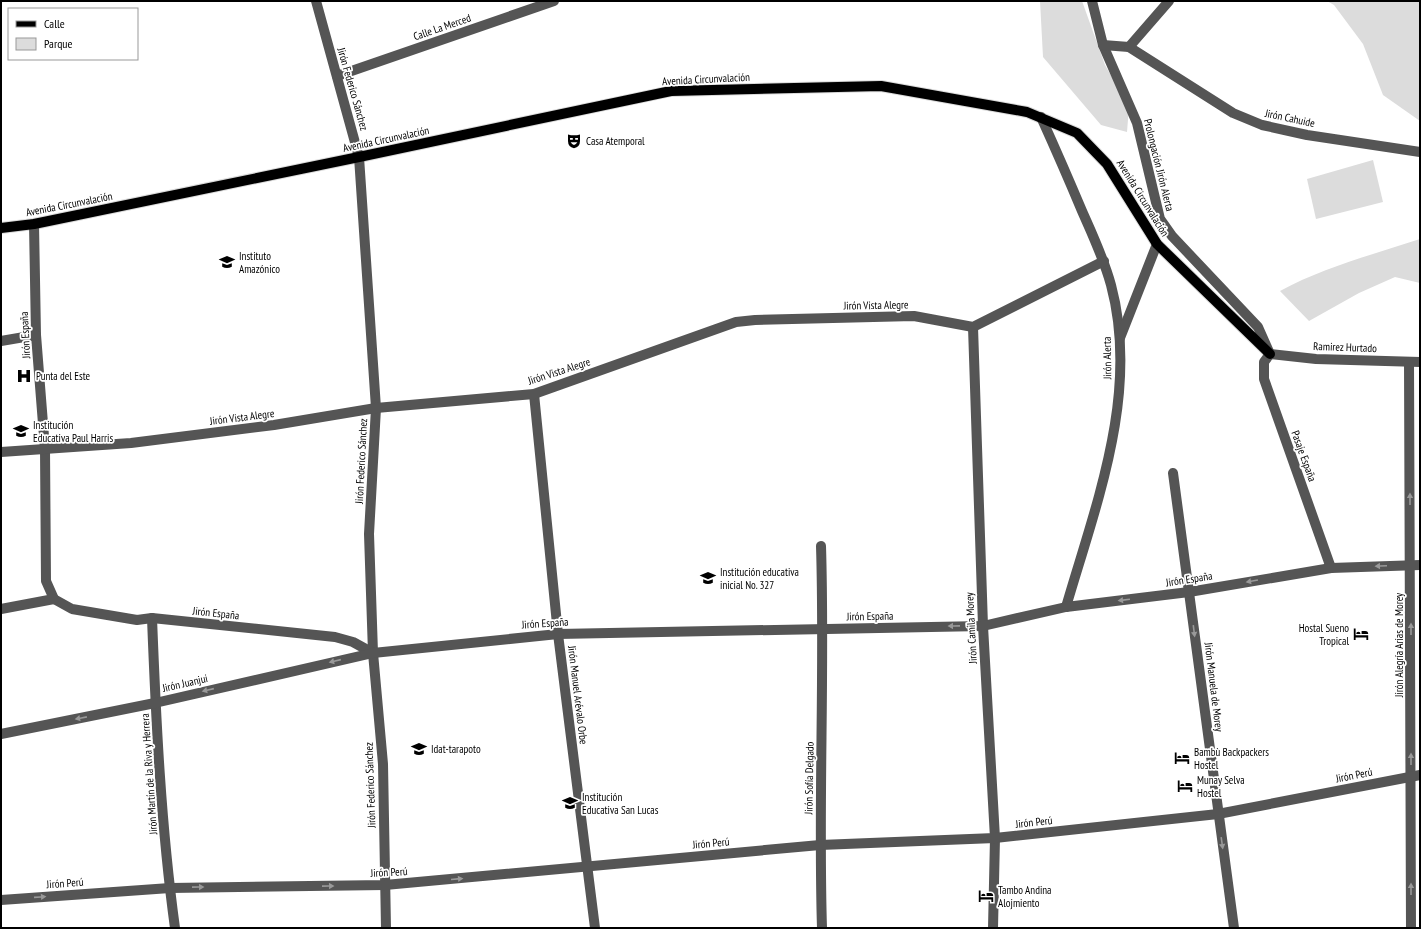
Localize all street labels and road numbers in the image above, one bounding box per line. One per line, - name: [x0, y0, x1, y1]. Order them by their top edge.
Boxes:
- street label: Calle La Merced: [411, 11, 473, 43]
- street label: Jirón Federico Sánchez: [334, 45, 372, 132]
- street label: Avenida Circunvalación: [662, 70, 750, 88]
- street label: Jirón Cahuide: [1263, 106, 1317, 130]
- street label: Prolongación Jirón Alerta: [1141, 117, 1177, 213]
- street label: Avenida Circunvalación: [342, 123, 431, 155]
- street label: Avenida Circunvalación: [1114, 157, 1172, 239]
- street label: Avenida Circunvalación: [25, 189, 114, 219]
- street label: Jirón Vista Alegre: [842, 297, 909, 313]
- street label: Jirón España: [17, 311, 33, 360]
- street label: Jirón Alerta: [1100, 337, 1114, 380]
- street label: Ramirez Hurtado: [1313, 339, 1377, 355]
- street label: Jirón Vista Alegre: [525, 354, 592, 388]
- street label: Jirón Vista Alegre: [208, 406, 276, 428]
- street label: Jirón Federico Sánchez: [352, 418, 370, 505]
- street label: Pasaje España: [1288, 429, 1320, 483]
- street label: Jirón España: [1164, 568, 1213, 590]
- street label: Jirón Camila Morey: [962, 591, 980, 665]
- street label: Jirón Alegría Arias de Morey: [1392, 592, 1406, 698]
- street label: Jirón España: [191, 603, 240, 622]
- street label: Jirón España: [845, 609, 894, 623]
- street label: Jirón España: [520, 614, 569, 632]
- street label: Jirón Manuela de Morey: [1201, 641, 1227, 733]
- street label: Jirón Manuel Arévalo Orbe: [565, 644, 591, 746]
- street label: Jirón Juanjui: [160, 671, 209, 695]
- street label: Jirón Martín de la Riva y Herrera: [138, 713, 160, 836]
- street label: Jirón Sofía Delgado: [801, 741, 817, 816]
- street label: Jirón Federico Sánchez: [362, 742, 379, 829]
- street label: Jirón Perú: [1334, 765, 1374, 786]
- street label: Jirón Perú: [1014, 813, 1053, 831]
- street label: Jirón Perú: [691, 834, 730, 852]
- street label: Jirón Perú: [369, 864, 408, 880]
- street label: Jirón Perú: [45, 875, 84, 891]

